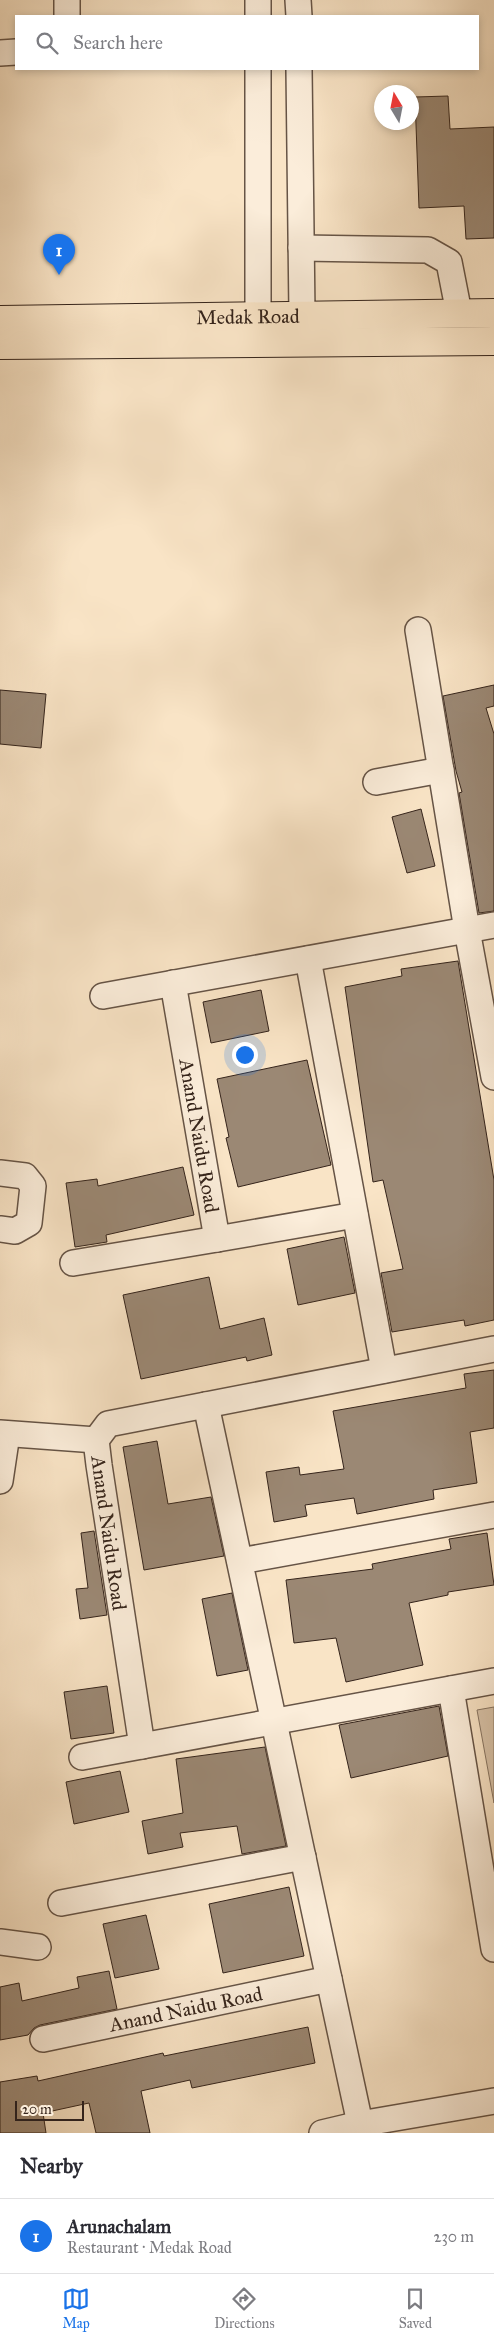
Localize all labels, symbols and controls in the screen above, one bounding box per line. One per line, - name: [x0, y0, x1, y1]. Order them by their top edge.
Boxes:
- search box: [15, 15, 479, 70]
- icon: search: [33, 29, 61, 57]
- text: Search here: [73, 31, 163, 54]
- north arrow: [374, 85, 419, 130]
- pin: 1: [43, 234, 75, 275]
- street label: Medak Road: [196, 304, 300, 329]
- your location: [232, 1042, 258, 1068]
- street label: Anand Naidu Road: [174, 1056, 224, 1215]
- street label: Anand Naidu Road: [86, 1453, 132, 1612]
- street label: Anand Naidu Road: [106, 1981, 265, 2037]
- scale bar: [15, 2098, 84, 2121]
- text: 20 m: [22, 2101, 52, 2118]
- text: Nearby: [20, 2153, 83, 2179]
- text: Arunachalam: [67, 2215, 171, 2238]
- text: 1: [33, 2227, 39, 2246]
- text: 230 m: [434, 2227, 474, 2246]
- text: Restaurant · Medak Road: [67, 2238, 232, 2257]
- tab: Map: [62, 2285, 90, 2332]
- tab: Directions: [214, 2285, 275, 2332]
- tab: Saved: [399, 2285, 432, 2332]

